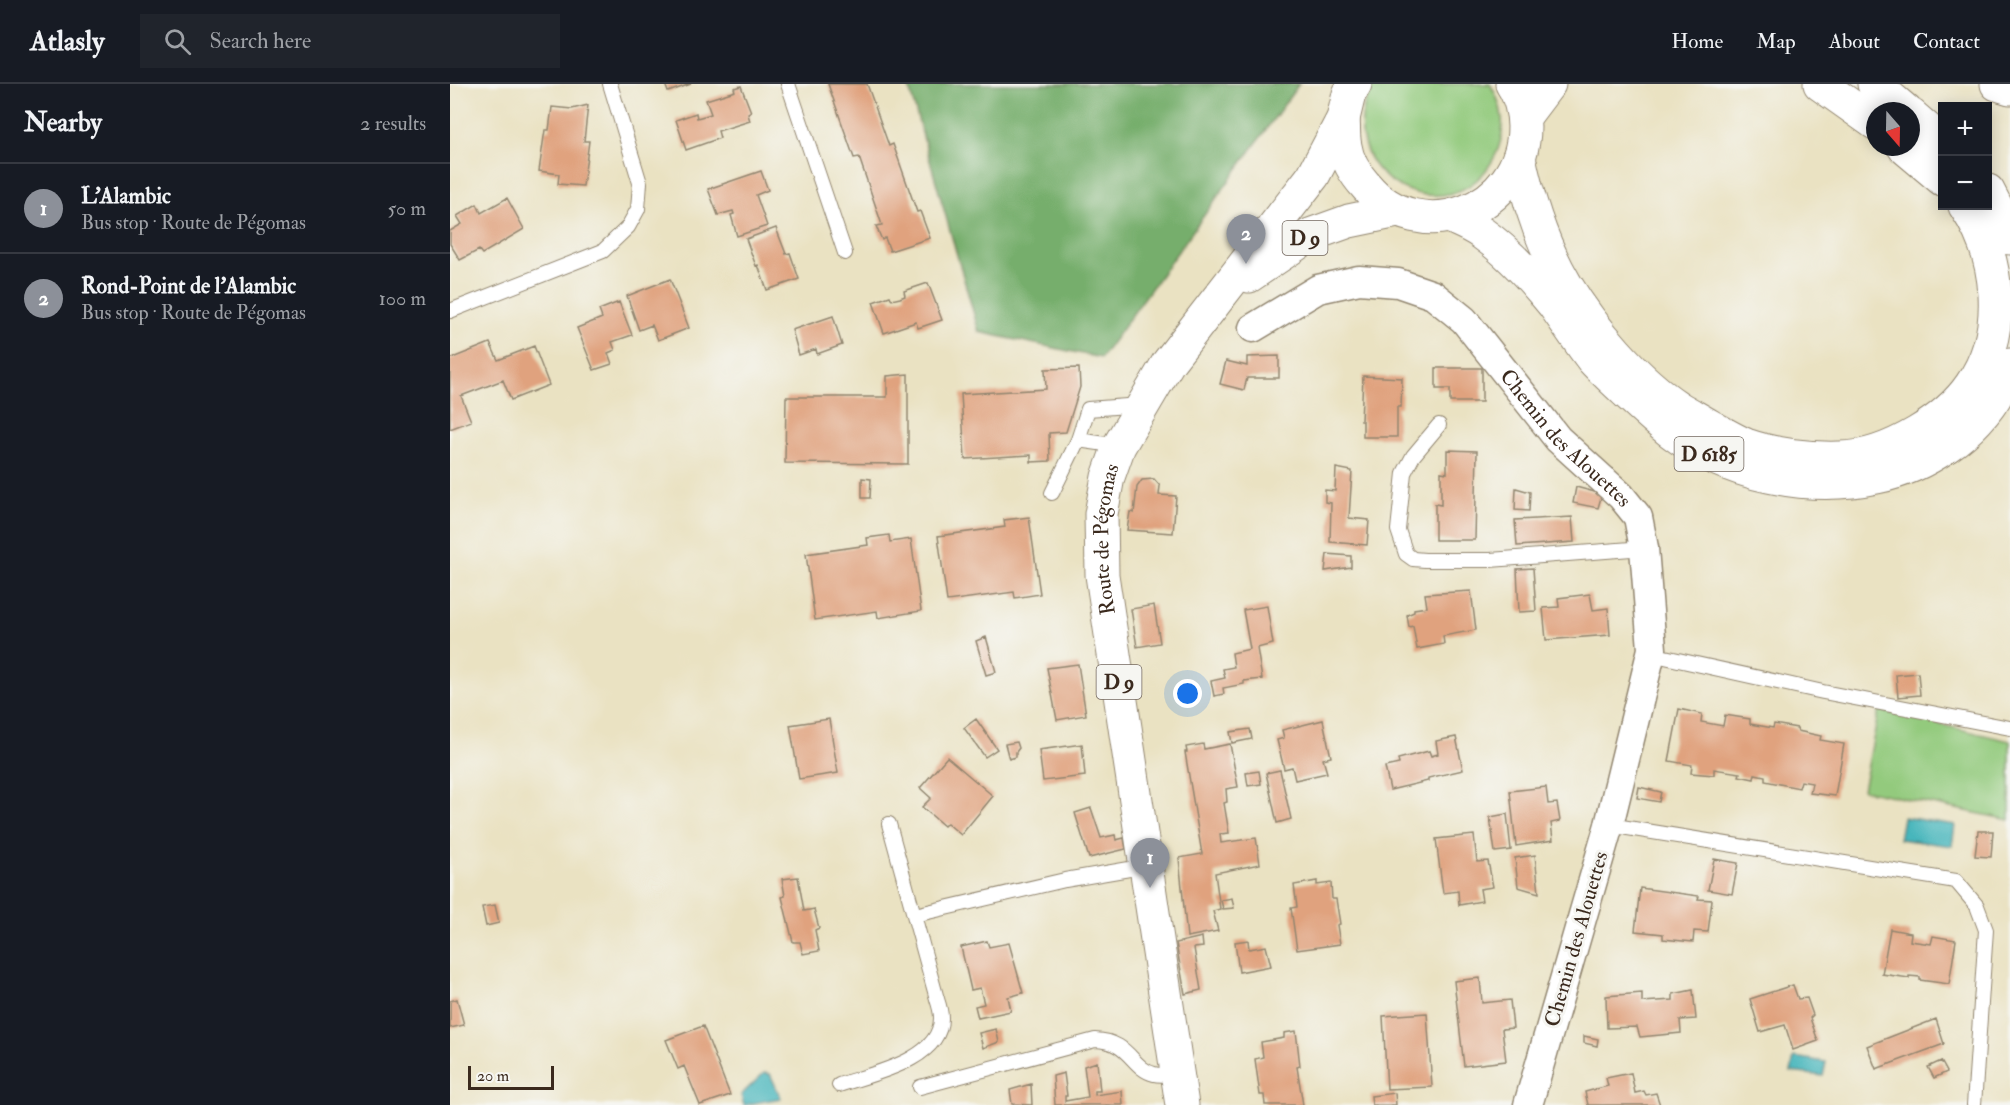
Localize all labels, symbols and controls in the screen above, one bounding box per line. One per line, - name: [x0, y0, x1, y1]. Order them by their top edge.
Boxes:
- search box: [140, 14, 560, 68]
- text: Atlasly: [30, 24, 104, 59]
- icon: search: [161, 25, 194, 58]
- text: Search here: [209, 27, 311, 55]
- text: Home: [1671, 28, 1723, 55]
- text: Map: [1756, 28, 1796, 55]
- text: About: [1829, 28, 1880, 55]
- text: Contact: [1913, 28, 1980, 55]
- north arrow: [1866, 102, 1920, 156]
- map controls: [1938, 102, 1992, 210]
- button: +: [1938, 102, 1992, 156]
- text: Nearby: [24, 107, 102, 139]
- text: 2 results: [360, 111, 426, 136]
- button: −: [1938, 156, 1992, 210]
- text: L'Alambic: [81, 182, 171, 210]
- text: 1: [40, 196, 47, 221]
- text: 50 m: [387, 196, 426, 221]
- text: Bus stop · Route de Pégomas: [81, 210, 306, 235]
- pin: 2: [1226, 214, 1266, 264]
- road number: D 9: [1282, 221, 1328, 255]
- text: Rond-Point de l'Alambic: [81, 272, 296, 300]
- text: 2: [38, 286, 49, 311]
- text: 100 m: [379, 286, 426, 311]
- text: Bus stop · Route de Pégomas: [81, 300, 306, 325]
- street label: Chemin des Alouettes: [1494, 364, 1638, 513]
- road number: D 6185: [1674, 437, 1744, 471]
- street label: Route de Pégomas: [1088, 460, 1126, 617]
- road number: D 9: [1096, 665, 1142, 699]
- your location: [1173, 679, 1202, 708]
- pin: 1: [1130, 838, 1170, 888]
- street label: Chemin des Alouettes: [1539, 848, 1614, 1030]
- scale bar: [468, 1063, 554, 1090]
- text: 20 m: [477, 1066, 509, 1086]

